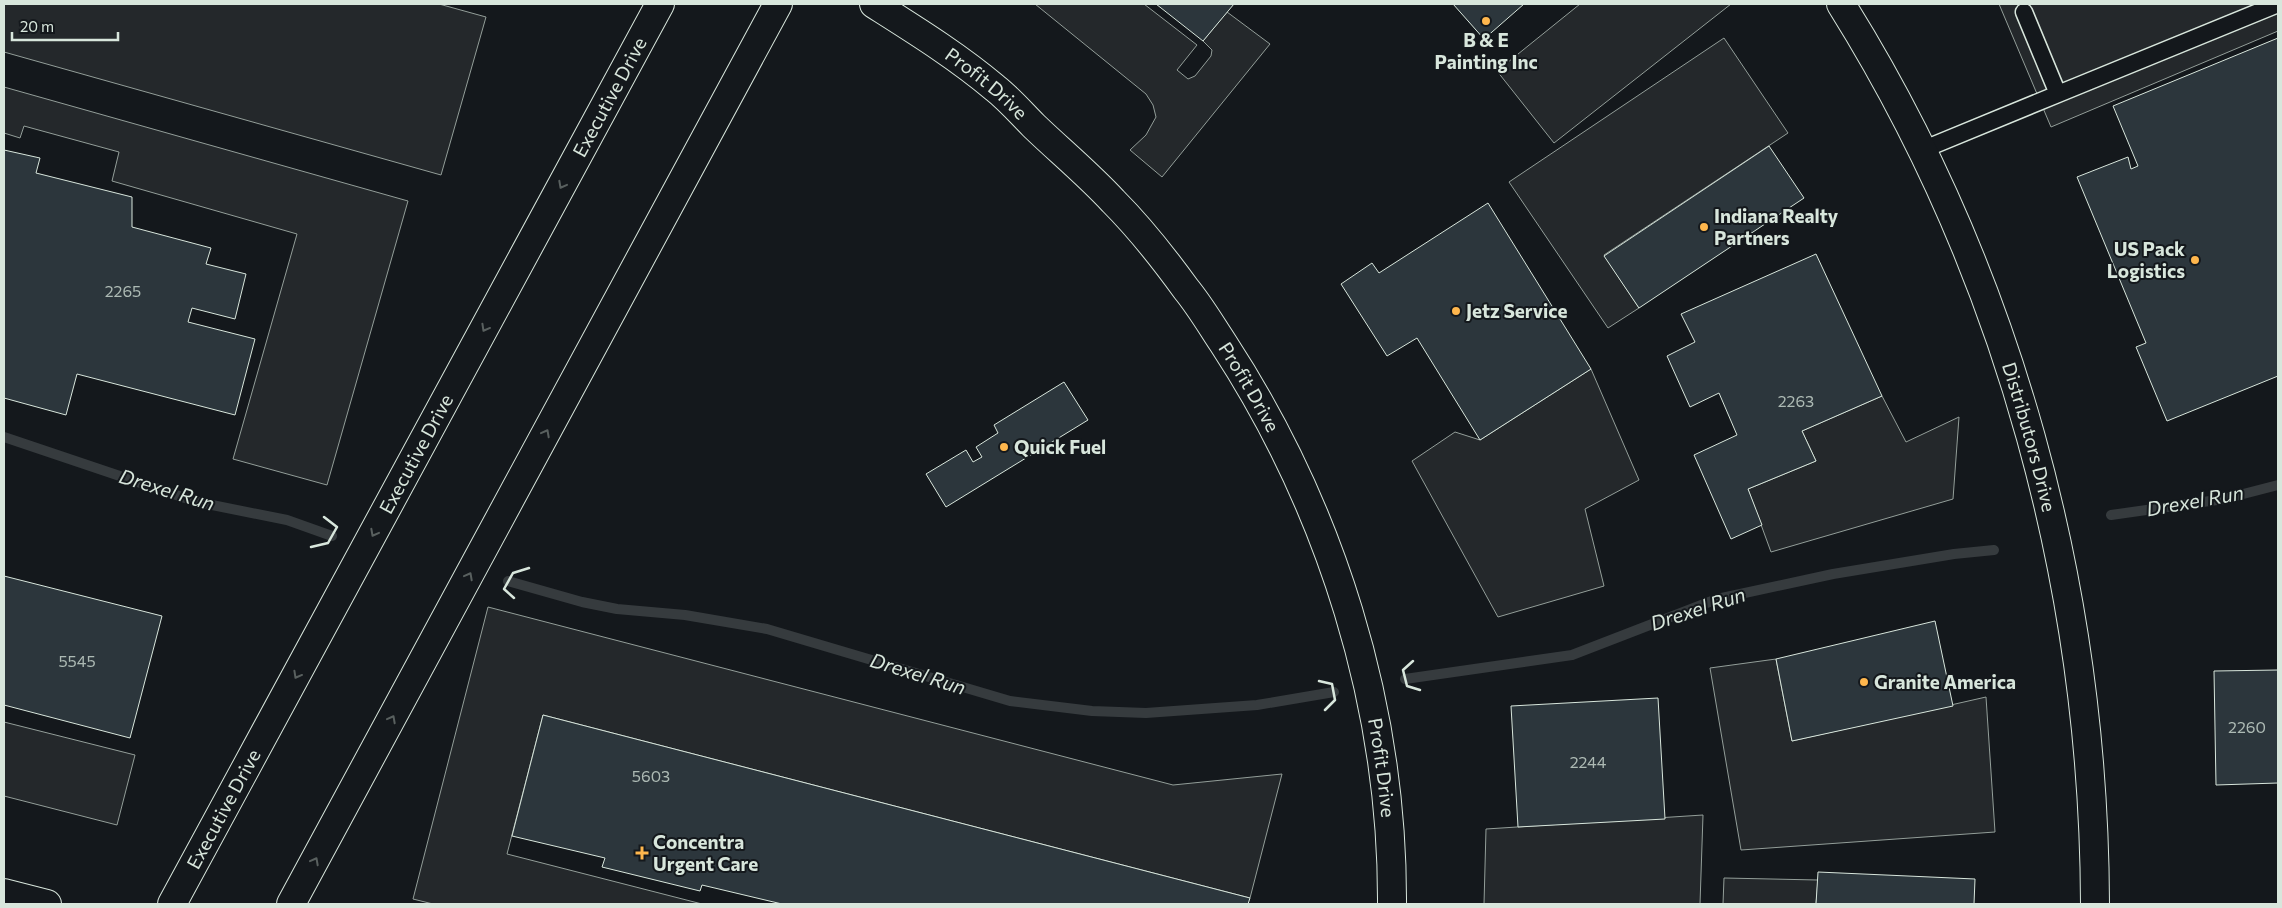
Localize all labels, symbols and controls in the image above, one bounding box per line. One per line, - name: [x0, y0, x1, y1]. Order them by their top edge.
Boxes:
- scale bar: [12, 10, 119, 42]
- marker: B & E Painting Inc: [1480, 15, 1492, 27]
- text: 20 m: [20, 17, 54, 35]
- place label: B & E Painting Inc: [1434, 28, 1538, 73]
- street label: Executive Drive: [567, 33, 651, 161]
- street label: Profit Drive: [941, 42, 1033, 124]
- one-way arrow: [558, 180, 568, 189]
- place label: Indiana Realty Partners: [1714, 204, 1839, 249]
- marker: Indiana Realty Partners: [1698, 221, 1710, 233]
- place label: US Pack Logistics: [2107, 237, 2185, 282]
- marker: US Pack Logistics: [2189, 254, 2201, 266]
- house number: 2265: [105, 281, 141, 300]
- place label: Jetz Service: [1466, 299, 1568, 322]
- marker: Jetz Service: [1450, 305, 1462, 317]
- one-way arrow: [481, 323, 491, 332]
- street label: Profit Drive: [1214, 337, 1285, 435]
- street label: Distributors Drive: [1998, 359, 2061, 514]
- street label: Executive Drive: [374, 390, 457, 517]
- house number: 2263: [1778, 391, 1814, 410]
- one-way arrow: [540, 429, 550, 438]
- place label: Quick Fuel: [1014, 435, 1106, 458]
- marker: Quick Fuel: [998, 441, 1010, 453]
- water label: Drexel Run: [117, 463, 218, 515]
- water label: Drexel Run: [2144, 480, 2245, 520]
- one-way arrow: [370, 527, 380, 536]
- one-way arrow: [463, 572, 473, 581]
- water label: Drexel Run: [1647, 581, 1748, 635]
- water label: Drexel Run: [868, 647, 969, 699]
- house number: 5545: [58, 651, 96, 670]
- one-way arrow: [293, 670, 303, 679]
- place label: Granite America: [1874, 670, 2016, 693]
- marker: Granite America: [1858, 676, 1870, 688]
- one-way arrow: [386, 715, 396, 724]
- street label: Profit Drive: [1364, 716, 1400, 818]
- house number: 2260: [2228, 717, 2266, 736]
- street label: Executive Drive: [181, 745, 265, 873]
- house number: 2244: [1570, 752, 1607, 771]
- house number: 5603: [632, 766, 670, 785]
- place label: Concentra Urgent Care: [653, 830, 758, 875]
- marker: Concentra Urgent Care: [635, 846, 649, 860]
- one-way arrow: [308, 858, 318, 867]

